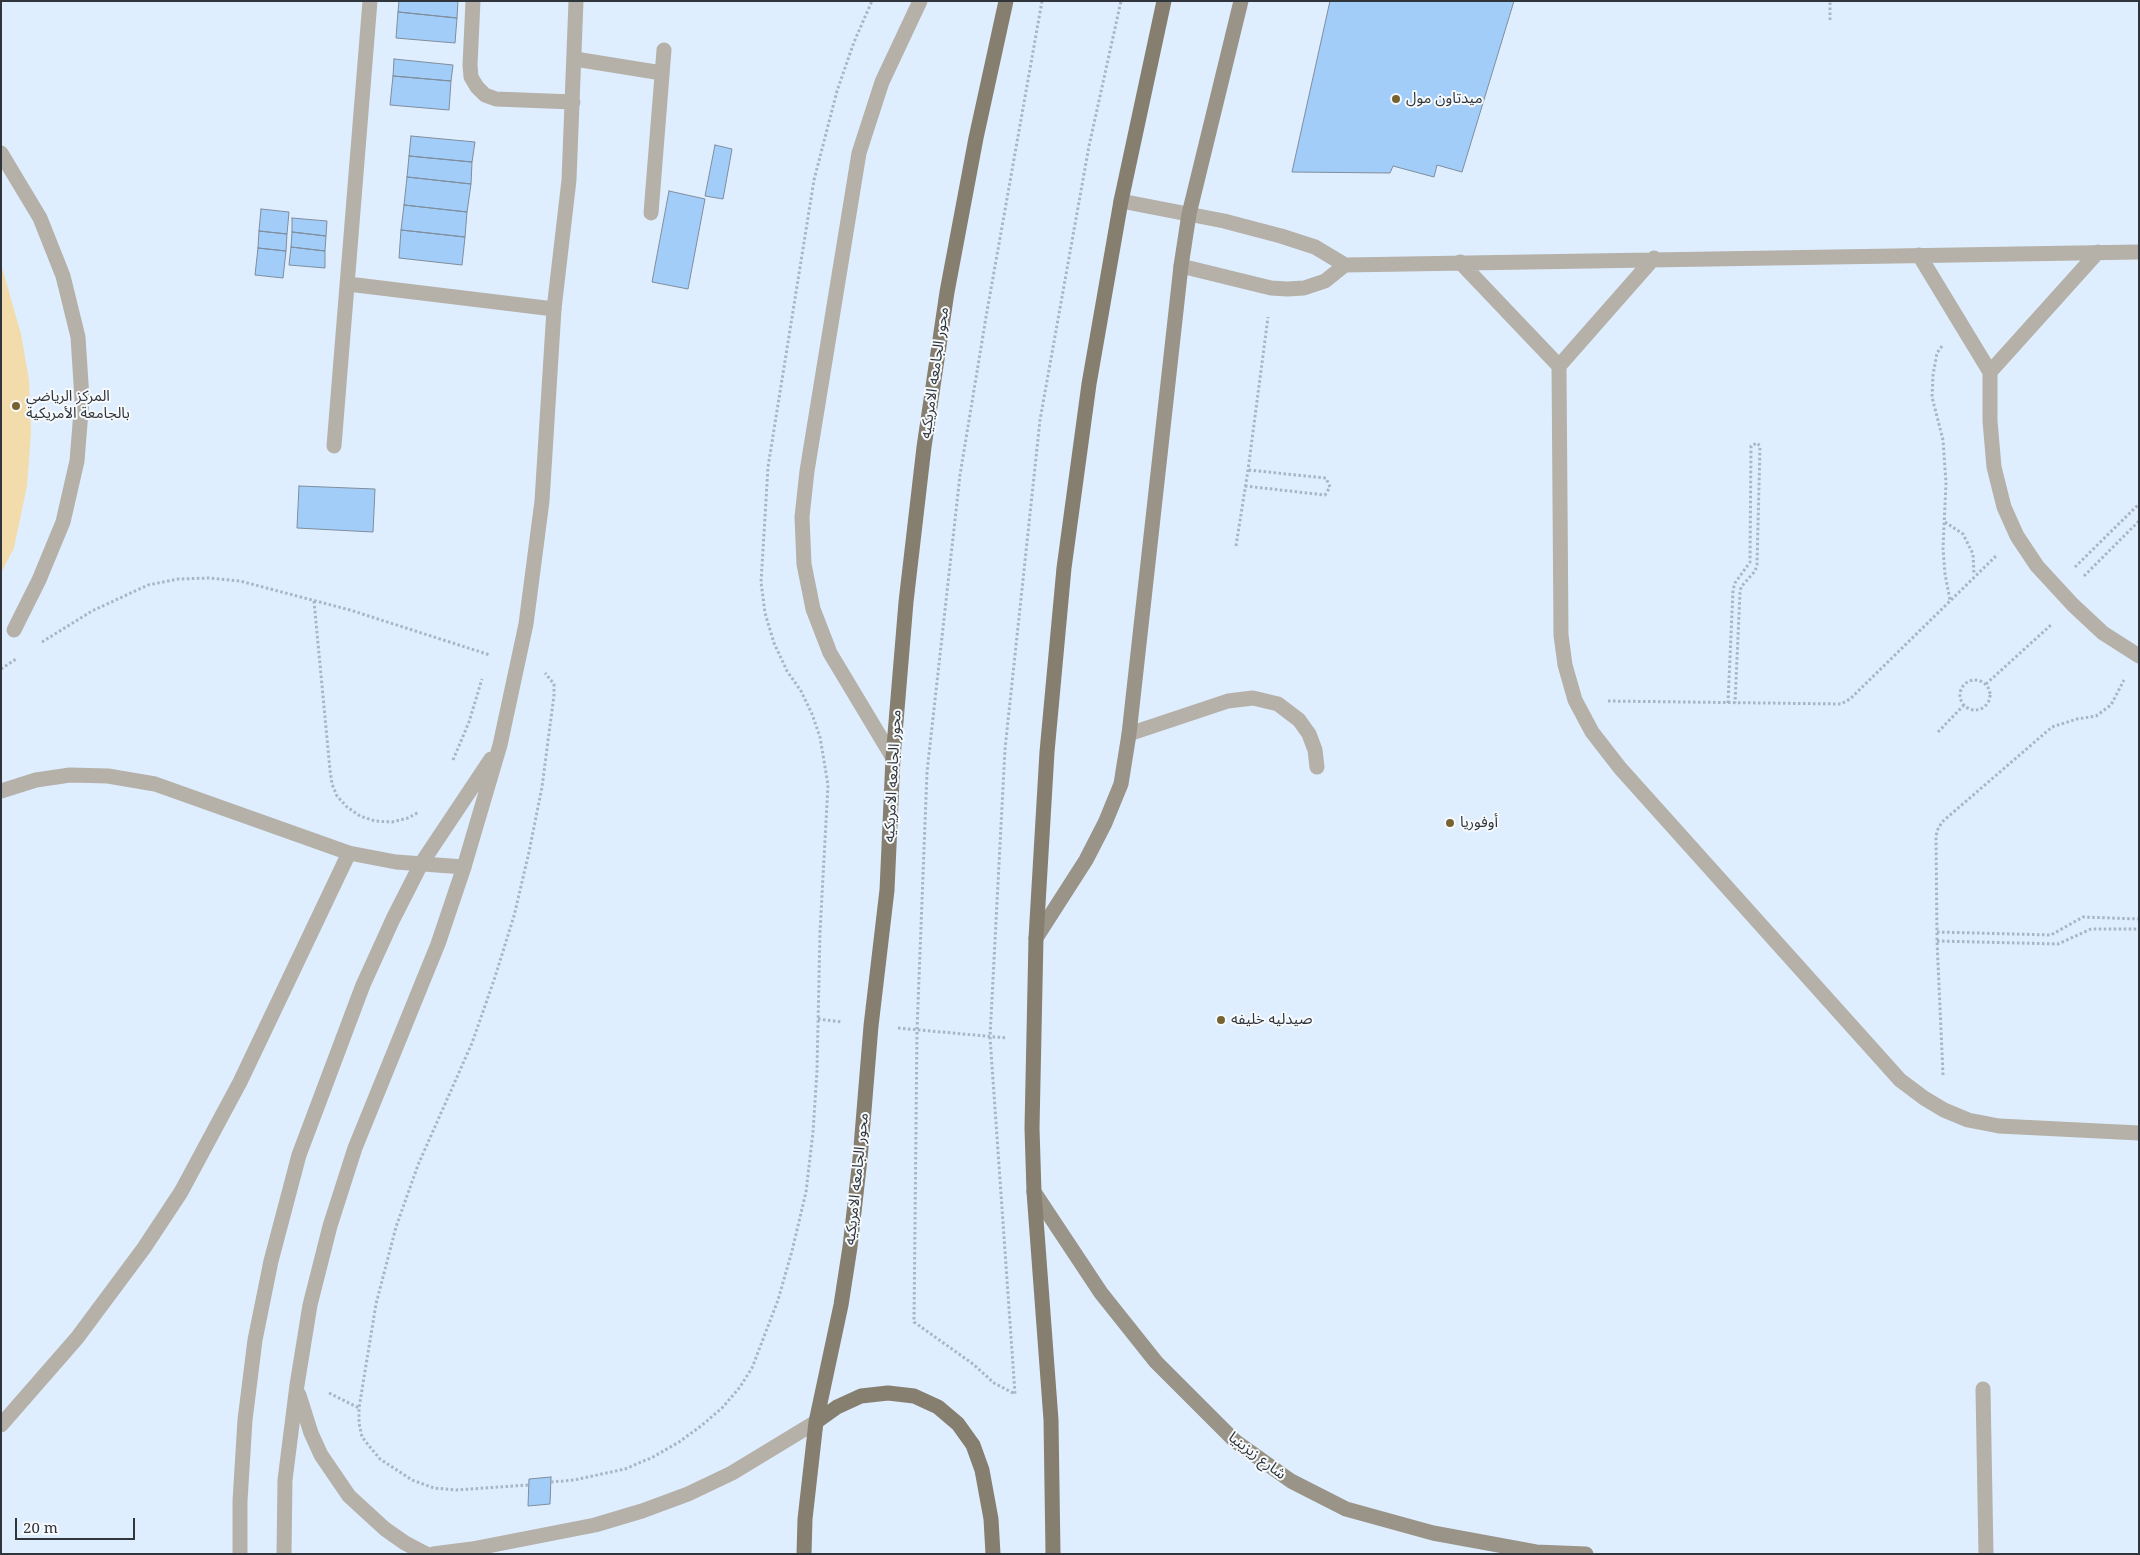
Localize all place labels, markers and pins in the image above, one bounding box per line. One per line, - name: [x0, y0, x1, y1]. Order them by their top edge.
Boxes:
- place label: ميدتاون مول: [1406, 90, 1483, 108]
- marker: ميدتاون مول: [1390, 93, 1402, 105]
- place label: المركز الرياضي بالجامعة الأمريكية: [26, 388, 130, 423]
- marker: المركز الرياضي بالجامعة الأمريكية: [10, 400, 22, 412]
- place label: أوفوريا: [1460, 814, 1498, 832]
- marker: أوفوريا: [1444, 817, 1456, 829]
- place label: صيدليه خليفه: [1231, 1011, 1312, 1029]
- marker: صيدليه خليفه: [1215, 1014, 1227, 1026]

